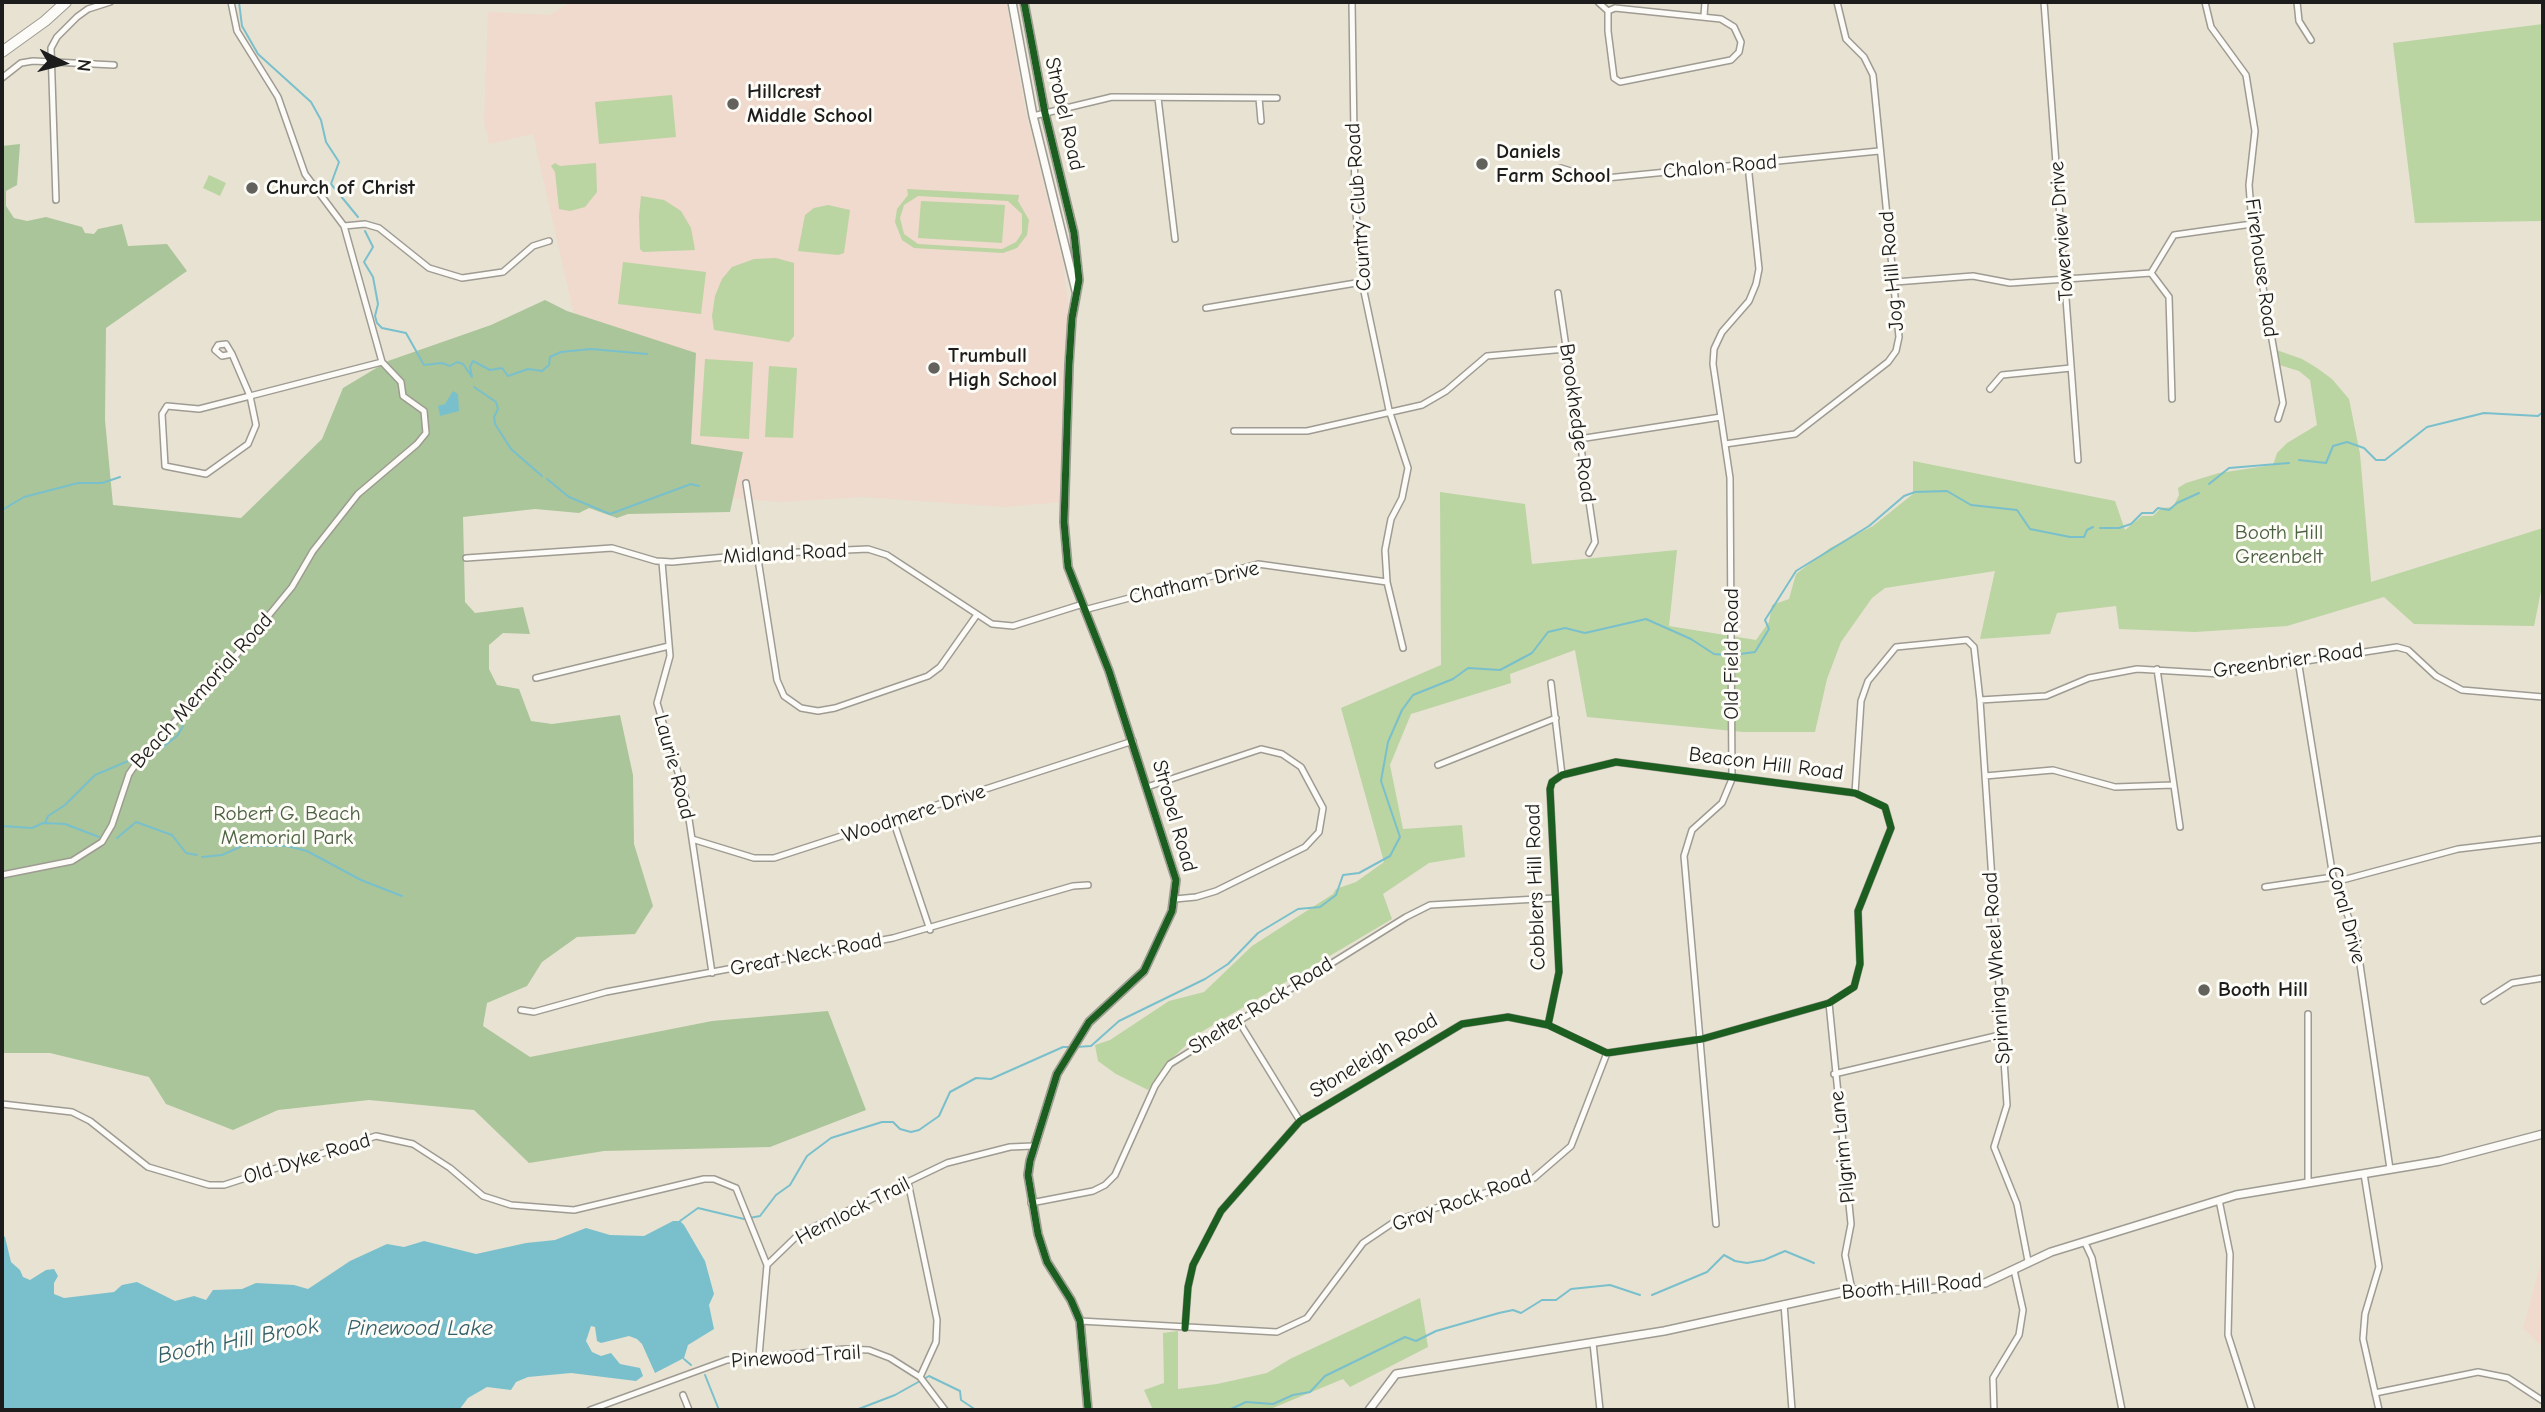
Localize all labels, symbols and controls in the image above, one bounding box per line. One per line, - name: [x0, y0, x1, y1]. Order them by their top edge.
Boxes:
- north arrow: [28, 28, 98, 98]
- street label: Strobel Road: [1039, 55, 1089, 173]
- text: N: [72, 58, 95, 72]
- place label: Hillcrest Middle School: [747, 79, 873, 129]
- marker: Hillcrest Middle School: [725, 96, 741, 112]
- street label: Country Club Road: [1341, 122, 1377, 292]
- place label: Daniels Farm School: [1496, 139, 1611, 189]
- street label: Chalon Road: [1662, 149, 1778, 185]
- marker: Daniels Farm School: [1474, 156, 1490, 172]
- street label: Towerview Drive: [2045, 160, 2079, 302]
- place label: Church of Christ: [266, 175, 415, 201]
- marker: Church of Christ: [244, 180, 260, 196]
- street label: Firehouse Road: [2239, 197, 2283, 339]
- street label: Jog Hill Road: [1874, 210, 1910, 332]
- street label: Brookhedge Road: [1553, 342, 1601, 504]
- place label: Trumbull High School: [948, 343, 1057, 393]
- marker: Trumbull High School: [926, 360, 942, 376]
- park label: Booth Hill Greenbelt: [2235, 520, 2323, 570]
- street label: Midland Road: [722, 538, 848, 570]
- street label: Chatham Drive: [1127, 556, 1261, 610]
- street label: Old Field Road: [1719, 588, 1745, 720]
- street label: Beach Memorial Road: [126, 608, 278, 774]
- street label: Greenbrier Road: [2211, 638, 2365, 684]
- street label: Laurie Road: [648, 712, 700, 822]
- street label: Beacon Hill Road: [1687, 742, 1845, 786]
- street label: Strobel Road: [1146, 757, 1202, 875]
- street label: Woodmere Drive: [839, 779, 989, 849]
- park label: Robert G. Beach Memorial Park: [213, 801, 361, 851]
- street label: Cobblers Hill Road: [1520, 803, 1552, 971]
- street label: Coral Drive: [2321, 864, 2371, 966]
- street label: Spinning Wheel Road: [1978, 871, 2016, 1065]
- street label: Great Neck Road: [728, 928, 884, 982]
- street label: Shelter Rock Road: [1184, 952, 1338, 1060]
- place label: Booth Hill: [2218, 977, 2308, 1003]
- marker: Booth Hill: [2196, 982, 2212, 998]
- street label: Stoneleigh Road: [1305, 1008, 1443, 1104]
- street label: Pilgrim Lane: [1825, 1090, 1861, 1204]
- street label: Old Dyke Road: [240, 1128, 374, 1190]
- street label: Gray Rock Road: [1389, 1164, 1535, 1238]
- street label: Hemlock Trail: [792, 1171, 914, 1251]
- street label: Booth Hill Road: [1841, 1268, 1983, 1306]
- water label: Booth Hill Brook: [155, 1312, 321, 1370]
- water label: Pinewood Lake: [347, 1314, 493, 1342]
- street label: Pinewood Trail: [730, 1340, 862, 1374]

